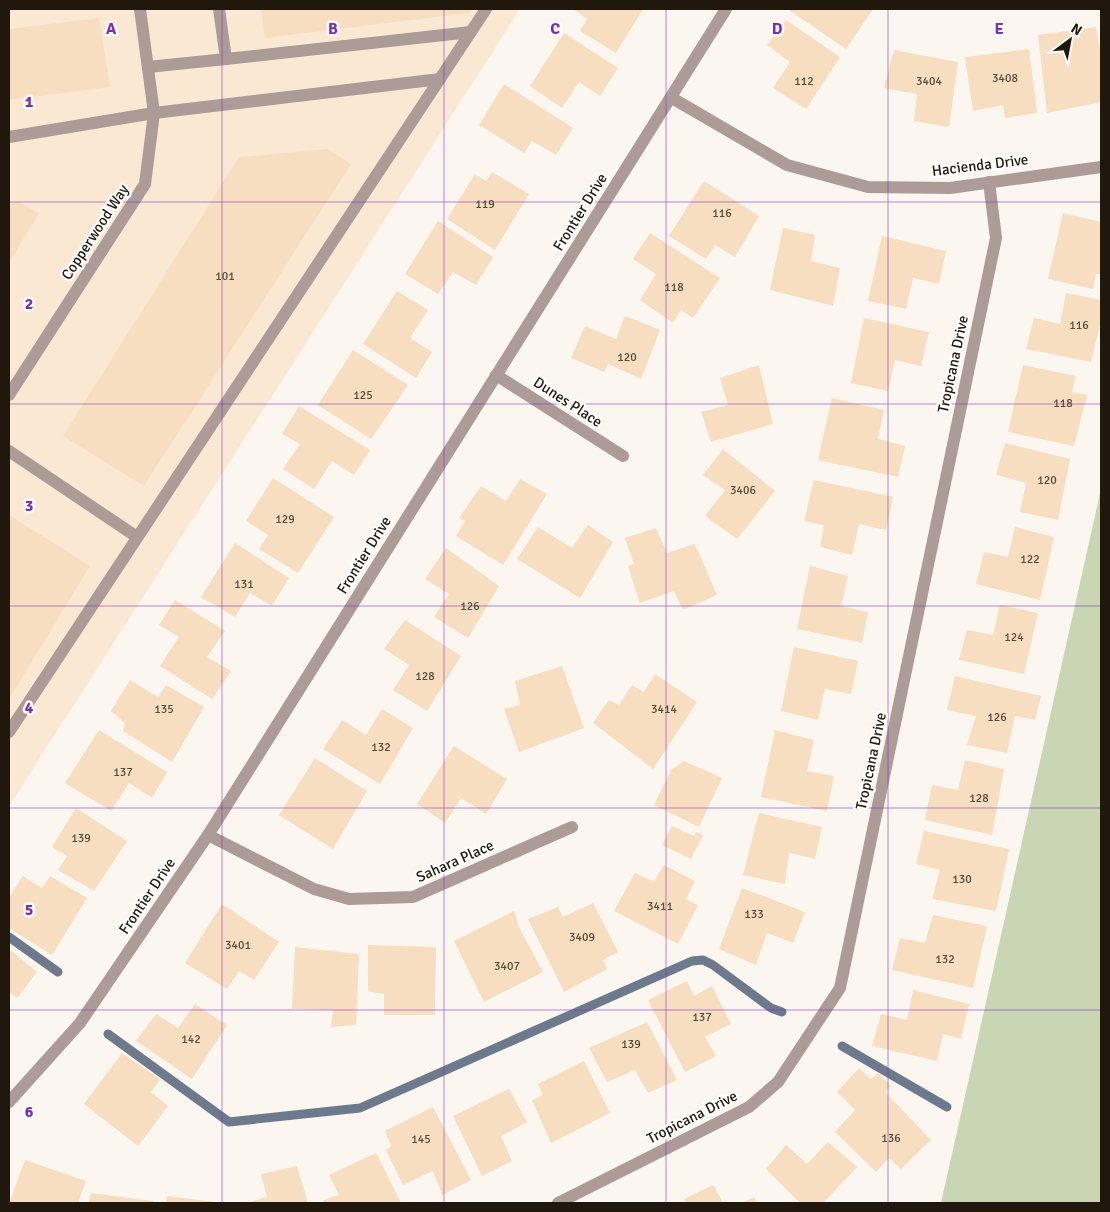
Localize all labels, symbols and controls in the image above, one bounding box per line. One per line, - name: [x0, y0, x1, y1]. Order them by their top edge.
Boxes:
- north arrow: [1045, 15, 1095, 65]
- text: A: [106, 19, 117, 39]
- text: B: [328, 19, 338, 39]
- text: C: [550, 19, 560, 39]
- text: D: [772, 19, 783, 39]
- text: E: [994, 19, 1004, 39]
- text: N: [1068, 20, 1085, 39]
- house number: 3408: [992, 71, 1018, 86]
- house number: 112: [794, 74, 814, 89]
- house number: 3404: [916, 74, 942, 89]
- text: 1: [25, 92, 34, 112]
- street label: Hacienda Drive: [931, 150, 1029, 180]
- street label: Frontier Drive: [549, 170, 611, 254]
- street label: Copperwood Way: [57, 181, 133, 283]
- house number: 119: [475, 197, 495, 212]
- house number: 116: [712, 206, 732, 221]
- house number: 101: [215, 269, 235, 284]
- house number: 118: [664, 280, 684, 295]
- text: 2: [25, 294, 33, 314]
- street label: Tropicana Drive: [934, 314, 972, 414]
- house number: 116: [1069, 318, 1089, 333]
- house number: 120: [617, 350, 637, 365]
- street label: Dunes Place: [530, 373, 606, 431]
- house number: 125: [353, 388, 373, 403]
- house number: 118: [1053, 396, 1073, 411]
- house number: 120: [1037, 473, 1057, 488]
- house number: 3406: [730, 483, 756, 498]
- text: 3: [25, 496, 33, 516]
- house number: 129: [275, 512, 295, 527]
- street label: Frontier Drive: [333, 513, 395, 597]
- house number: 122: [1020, 552, 1040, 567]
- house number: 131: [234, 577, 254, 592]
- house number: 126: [460, 599, 480, 614]
- house number: 124: [1004, 630, 1024, 645]
- house number: 128: [415, 669, 435, 684]
- text: 4: [25, 698, 34, 718]
- house number: 135: [154, 702, 174, 717]
- house number: 3414: [651, 702, 677, 717]
- house number: 126: [987, 710, 1007, 725]
- street label: Tropicana Drive: [852, 711, 890, 811]
- house number: 132: [371, 740, 391, 755]
- house number: 137: [113, 765, 133, 780]
- house number: 128: [969, 791, 989, 806]
- house number: 139: [71, 831, 91, 846]
- street label: Sahara Place: [413, 836, 497, 886]
- street label: Frontier Drive: [115, 854, 179, 938]
- house number: 130: [952, 872, 972, 887]
- house number: 3411: [647, 899, 673, 914]
- text: 5: [25, 900, 33, 920]
- house number: 133: [744, 907, 764, 922]
- house number: 3409: [569, 930, 595, 945]
- house number: 3401: [225, 938, 251, 953]
- house number: 132: [935, 952, 955, 967]
- house number: 3407: [494, 959, 520, 974]
- house number: 137: [692, 1010, 712, 1025]
- house number: 142: [181, 1032, 201, 1047]
- house number: 139: [621, 1037, 641, 1052]
- street label: Tropicana Drive: [644, 1087, 740, 1147]
- text: 6: [25, 1102, 34, 1122]
- house number: 136: [881, 1131, 901, 1146]
- house number: 145: [411, 1132, 431, 1147]

